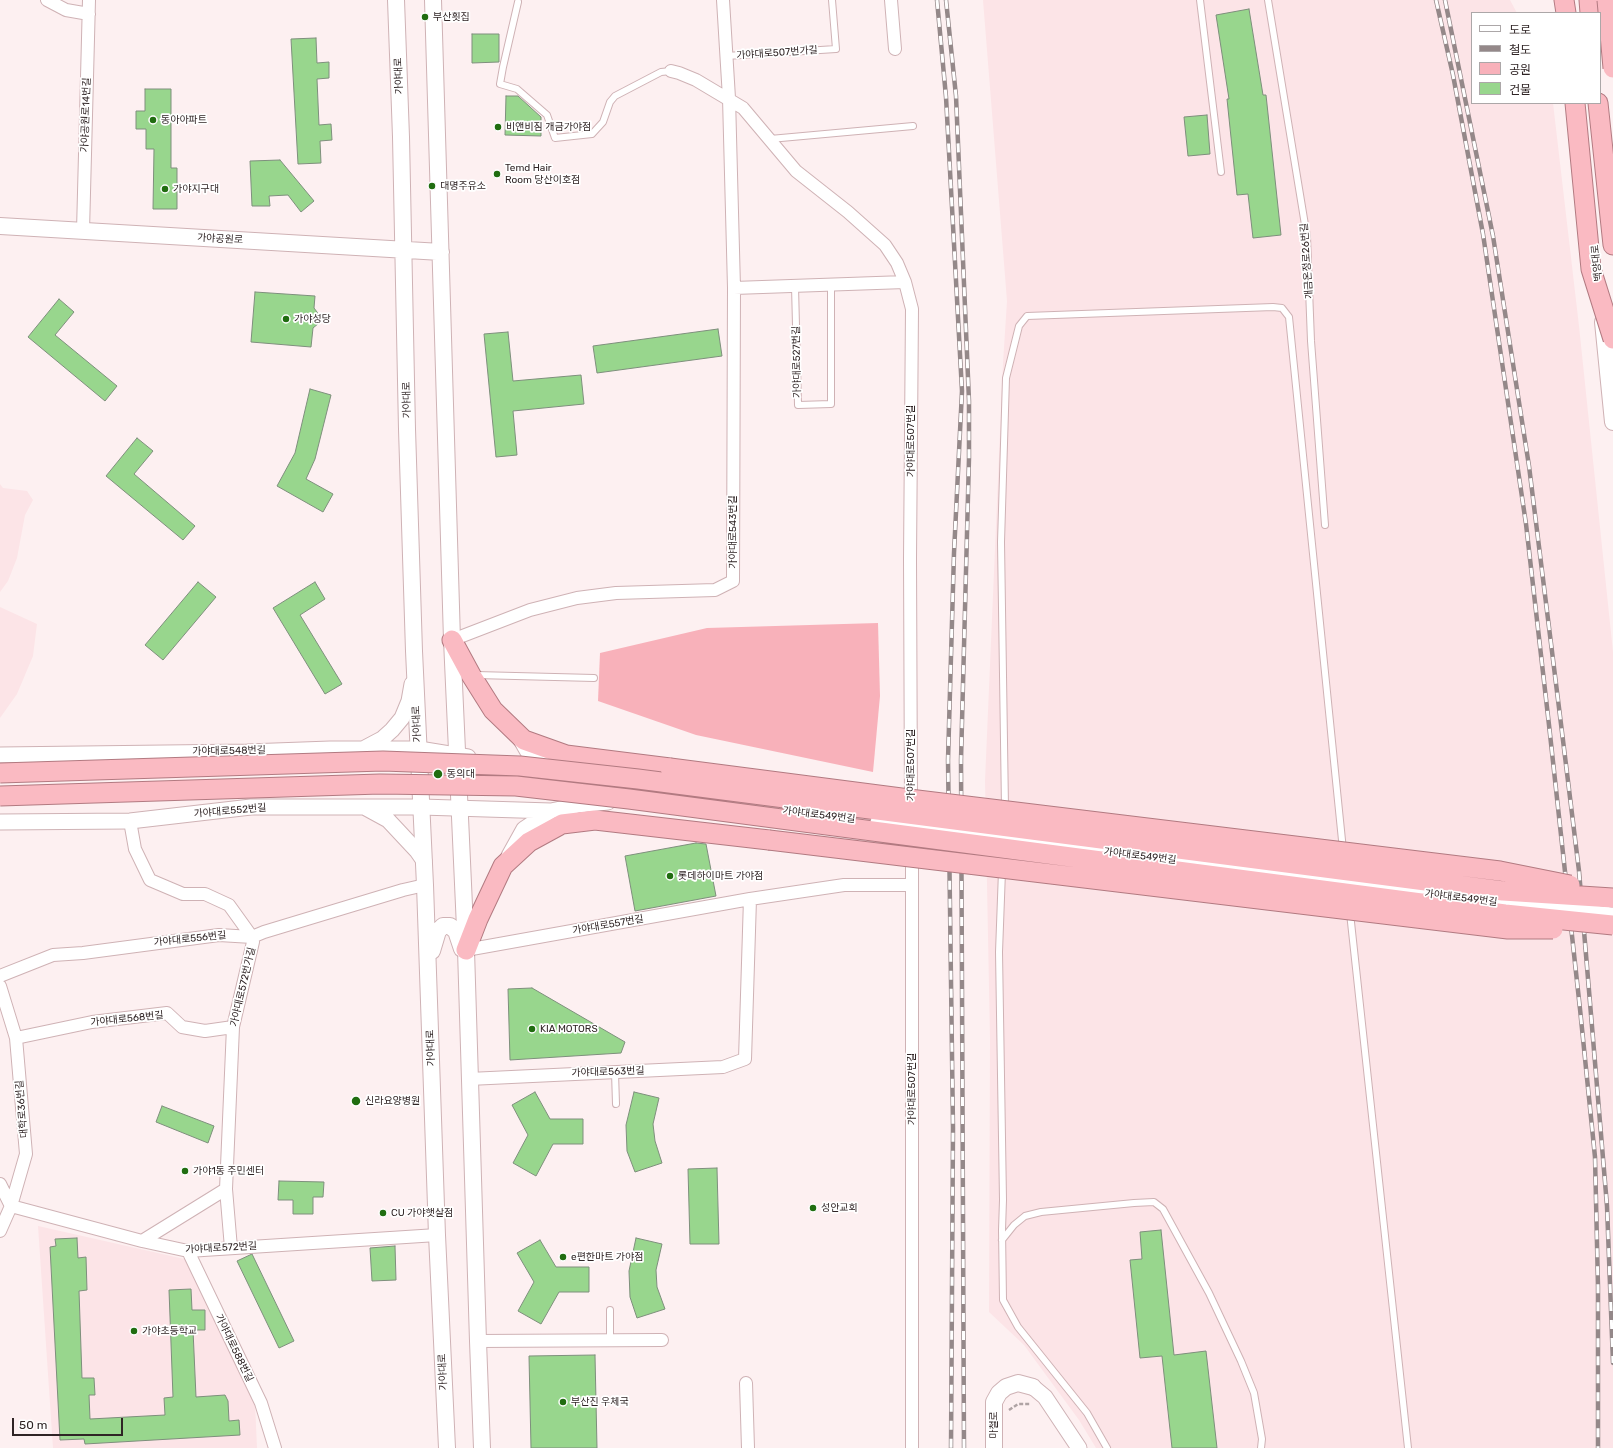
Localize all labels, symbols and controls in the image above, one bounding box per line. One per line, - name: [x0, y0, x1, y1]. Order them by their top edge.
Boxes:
- place label: 부산횟집: [433, 11, 470, 23]
- marker: 부산횟집: [420, 12, 430, 22]
- legend: [1471, 12, 1601, 104]
- text: 도로: [1509, 23, 1531, 37]
- text: 철도: [1509, 43, 1531, 57]
- street label: 가야대로507번가길: [736, 44, 818, 62]
- street label: 가야대로: [392, 57, 406, 95]
- text: 공원: [1509, 63, 1531, 77]
- street label: 가야공원로14번길: [79, 77, 93, 153]
- text: 건물: [1509, 83, 1531, 97]
- place label: 동아아파트: [161, 114, 207, 126]
- marker: 동아아파트: [148, 115, 158, 125]
- place label: 비앤비짐 개금가야점: [506, 121, 591, 133]
- marker: 비앤비짐 개금가야점: [493, 122, 503, 132]
- place label: Temd Hair Room 당산이호점: [505, 162, 580, 186]
- marker: Temd Hair Room 당산이호점: [492, 169, 502, 179]
- place label: 대명주유소: [440, 180, 486, 192]
- marker: 대명주유소: [427, 181, 437, 191]
- place label: 가야지구대: [173, 183, 219, 195]
- marker: 가야지구대: [160, 184, 170, 194]
- street label: 개금온정로26번길: [1298, 223, 1316, 299]
- street label: 가야공원로: [197, 232, 243, 246]
- street label: 백양대로: [1589, 244, 1605, 282]
- place label: 가야성당: [294, 313, 331, 325]
- marker: 가야성당: [281, 314, 291, 324]
- street label: 가야대로527번길: [790, 326, 804, 398]
- street label: 가야대로: [401, 381, 413, 419]
- street label: 가야대로507번길: [905, 405, 917, 477]
- street label: 가야대로543번길: [727, 495, 739, 569]
- street label: 가야대로: [410, 705, 424, 743]
- street label: 가야대로507번길: [905, 729, 917, 801]
- street label: 가야대로548번길: [192, 744, 266, 758]
- marker: 동의대: [432, 768, 444, 780]
- place label: 동의대: [447, 768, 475, 780]
- street label: 가야대로552번길: [193, 802, 267, 820]
- street label: 가야대로549번길: [782, 805, 856, 825]
- street label: 가야대로549번길: [1103, 846, 1177, 866]
- place label: 롯데하이마트 가야점: [678, 870, 763, 882]
- marker: 롯데하이마트 가야점: [665, 871, 675, 881]
- street label: 가야대로549번길: [1424, 888, 1498, 908]
- street label: 가야대로557번길: [571, 913, 645, 937]
- street label: 가야대로556번길: [153, 929, 227, 949]
- street label: 가야대로572번가길: [228, 946, 258, 1028]
- street label: 가야대로568번길: [90, 1009, 164, 1029]
- place label: KIA MOTORS: [540, 1023, 598, 1035]
- marker: KIA MOTORS: [527, 1024, 537, 1034]
- street label: 가야대로: [424, 1029, 438, 1067]
- street label: 가야대로507번길: [906, 1053, 918, 1125]
- street label: 가야대로563번길: [571, 1065, 645, 1079]
- street label: 대학로36번길: [13, 1080, 31, 1138]
- marker: 신라요양병원: [350, 1095, 362, 1107]
- place label: 신라요양병원: [365, 1095, 420, 1107]
- place label: 가야1동 주민센터: [193, 1165, 264, 1177]
- marker: 가야1동 주민센터: [180, 1166, 190, 1176]
- place label: 성안교회: [821, 1202, 858, 1214]
- marker: 성안교회: [808, 1203, 818, 1213]
- place label: CU 가야햇살점: [391, 1207, 453, 1219]
- marker: CU 가야햇살점: [378, 1208, 388, 1218]
- street label: 가야대로572번길: [185, 1240, 257, 1256]
- place label: e편한마트 가야점: [571, 1251, 643, 1263]
- marker: e편한마트 가야점: [558, 1252, 568, 1262]
- street label: 가야대로588번길: [212, 1312, 256, 1384]
- place label: 가야초등학교: [142, 1325, 197, 1337]
- marker: 가야초등학교: [129, 1326, 139, 1336]
- street label: 가야대로: [436, 1353, 450, 1391]
- place label: 부산진 우체국: [571, 1396, 629, 1408]
- marker: 부산진 우체국: [558, 1397, 568, 1407]
- scale bar: [14, 1410, 125, 1436]
- street label: 마철로: [988, 1411, 1000, 1439]
- text: 50 m: [19, 1418, 47, 1432]

